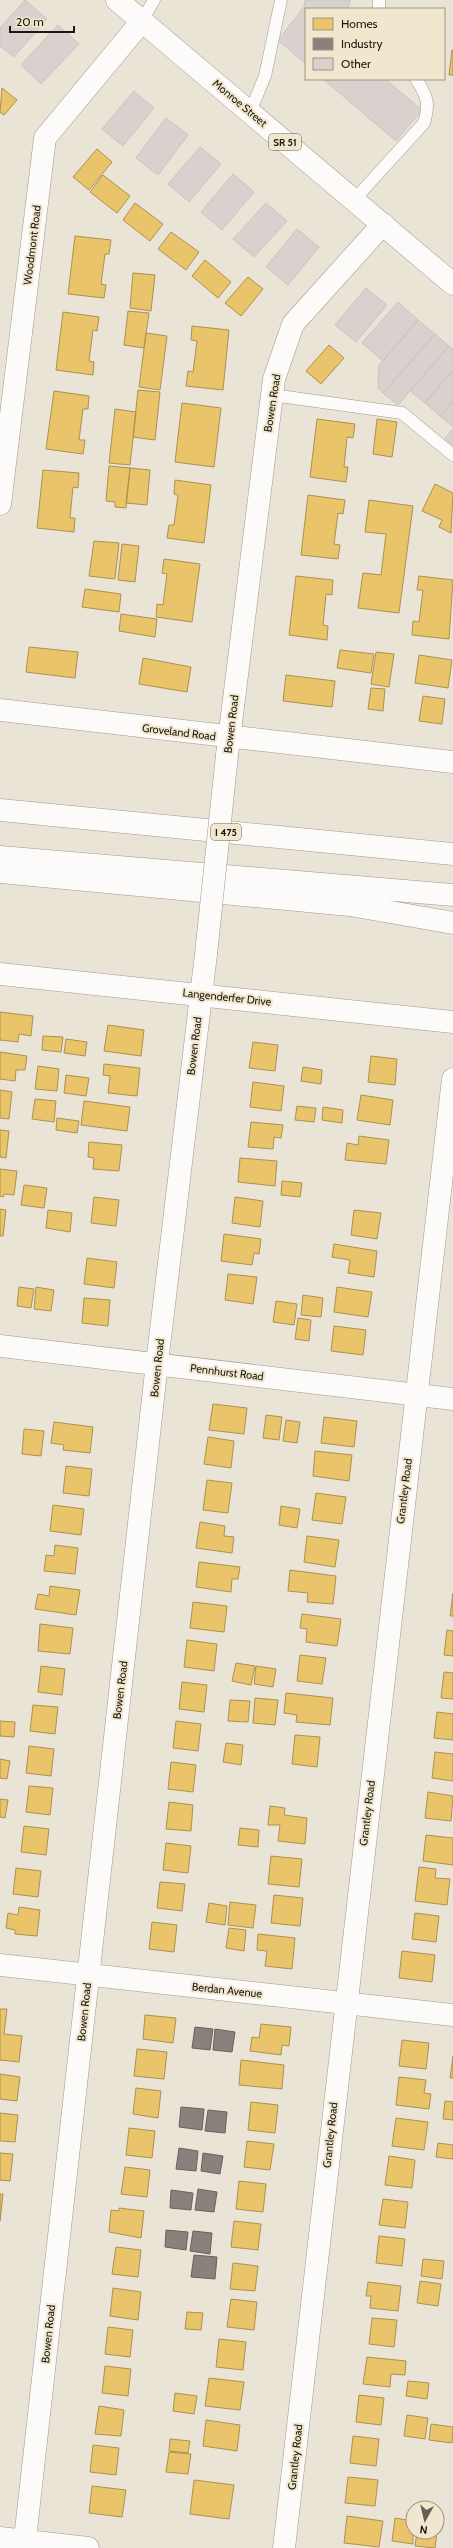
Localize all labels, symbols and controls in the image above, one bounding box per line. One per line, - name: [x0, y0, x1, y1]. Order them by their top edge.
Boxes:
- scale bar: [10, 8, 74, 34]
- legend: [305, 8, 445, 80]
- text: 20 m: [16, 14, 44, 29]
- text: Homes: [341, 16, 378, 31]
- text: Industry: [341, 36, 382, 51]
- text: Other: [341, 56, 371, 71]
- street label: Monroe Street: [210, 76, 270, 130]
- road number: SR 51: [269, 134, 301, 150]
- street label: Woodmont Road: [20, 204, 44, 286]
- street label: Bowen Road: [261, 373, 283, 433]
- street label: Bowen Road: [220, 694, 242, 754]
- street label: Groveland Road: [141, 721, 217, 743]
- road number: I 475: [211, 824, 241, 840]
- street label: Langenderfer Drive: [182, 985, 272, 1009]
- street label: Bowen Road: [183, 1016, 205, 1076]
- street label: Bowen Road: [147, 1338, 167, 1398]
- street label: Pennhurst Road: [189, 1361, 265, 1383]
- street label: Grantley Road: [393, 1458, 415, 1524]
- street label: Bowen Road: [109, 1660, 131, 1720]
- street label: Grantley Road: [356, 1780, 378, 1846]
- street label: Berdan Avenue: [191, 1979, 263, 2001]
- street label: Bowen Road: [74, 1982, 94, 2042]
- street label: Grantley Road: [320, 2102, 340, 2168]
- street label: Bowen Road: [38, 2304, 58, 2364]
- street label: Grantley Road: [285, 2424, 305, 2490]
- north arrow: [405, 2500, 445, 2540]
- text: N: [419, 2522, 428, 2537]

